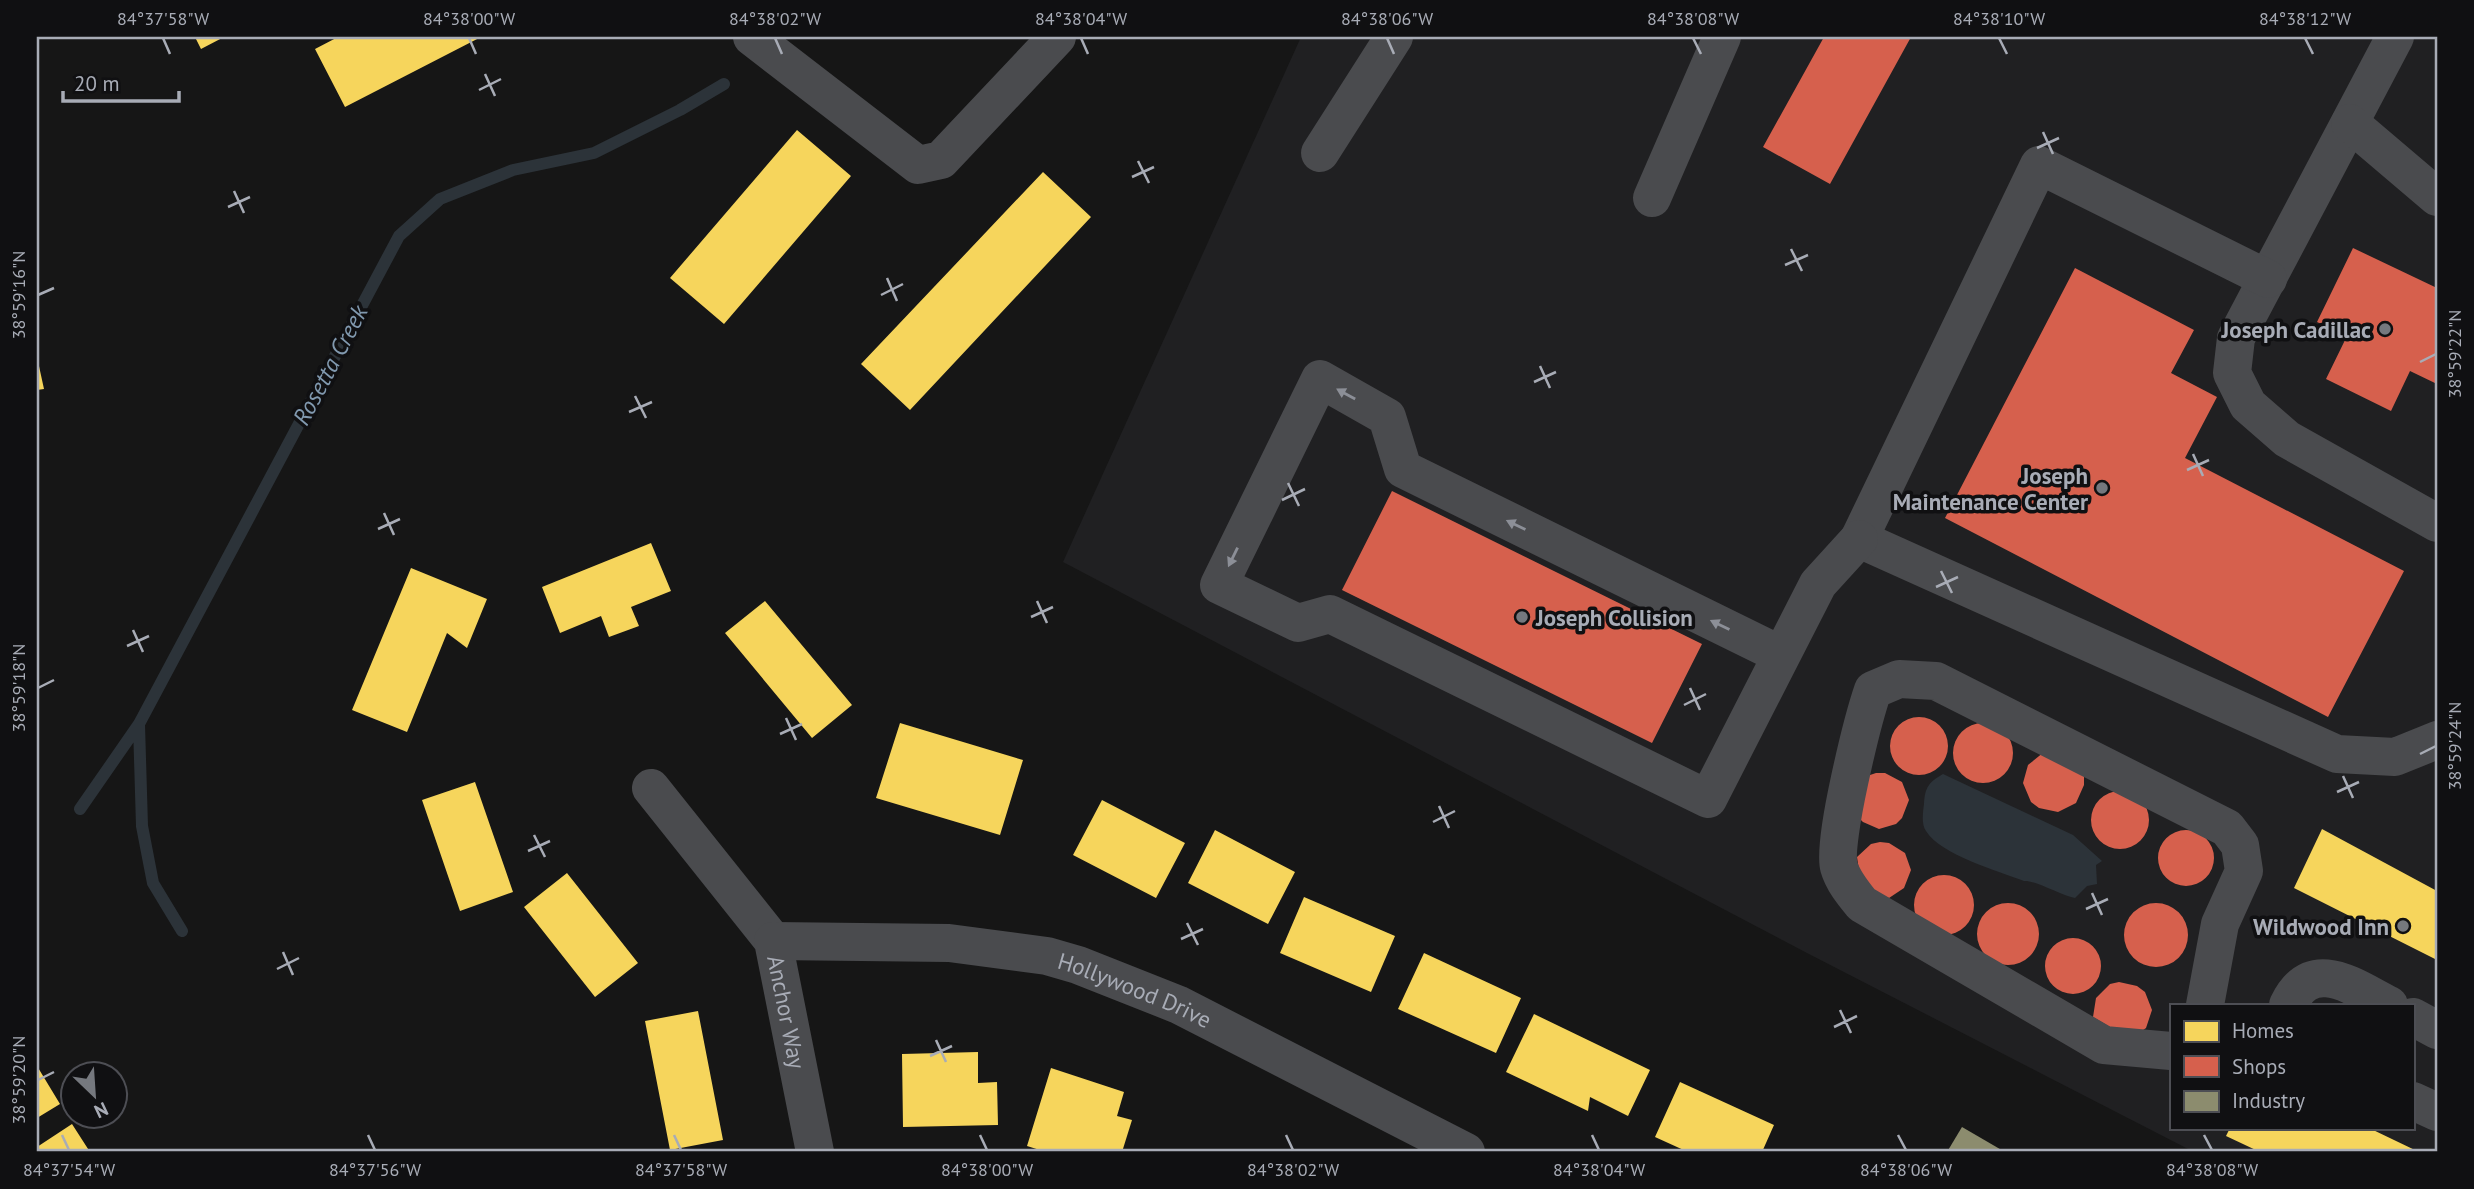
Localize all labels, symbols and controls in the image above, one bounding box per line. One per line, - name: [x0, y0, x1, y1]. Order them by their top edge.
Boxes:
- text: 84°37'58"W: [117, 7, 209, 30]
- text: 84°38'00"W: [423, 7, 515, 30]
- text: 84°38'02"W: [729, 7, 821, 30]
- text: 84°38'04"W: [1035, 7, 1127, 30]
- text: 84°38'06"W: [1341, 7, 1433, 30]
- text: 84°38'08"W: [1647, 7, 1739, 30]
- text: 84°38'10"W: [1953, 7, 2045, 30]
- text: 84°38'12"W: [2259, 7, 2351, 30]
- scale bar: [63, 60, 178, 104]
- text: 20 m: [74, 70, 120, 97]
- text: 38°59'16"N: [7, 251, 30, 339]
- water label: Rosetta Creek: [285, 299, 375, 430]
- text: 38°59'22"N: [2443, 310, 2466, 398]
- place label: Joseph Cadillac: [2221, 315, 2371, 344]
- marker: Joseph Cadillac: [2377, 321, 2393, 337]
- one-way arrow: [1336, 388, 1355, 400]
- place label: Joseph Maintenance Center: [1893, 461, 2089, 516]
- marker: Joseph Maintenance Center: [2094, 480, 2110, 496]
- one-way arrow: [1506, 519, 1526, 530]
- one-way arrow: [1227, 547, 1238, 567]
- place label: Joseph Collision: [1535, 603, 1693, 632]
- marker: Joseph Collision: [1514, 609, 1530, 625]
- one-way arrow: [1710, 620, 1730, 631]
- text: 38°59'18"N: [7, 644, 30, 732]
- text: 38°59'24"N: [2443, 702, 2466, 790]
- place label: Wildwood Inn: [2253, 912, 2389, 941]
- marker: Wildwood Inn: [2395, 918, 2411, 934]
- street label: Hollywood Drive: [1055, 946, 1217, 1034]
- street label: Anchor Way: [762, 953, 813, 1071]
- legend: [2170, 1004, 2414, 1130]
- text: Homes: [2232, 1017, 2294, 1044]
- text: 38°59'20"N: [7, 1036, 30, 1124]
- text: Shops: [2232, 1053, 2286, 1080]
- north arrow: [60, 1060, 130, 1130]
- text: Industry: [2232, 1087, 2305, 1114]
- text: N: [90, 1097, 112, 1124]
- text: 84°37'54"W: [23, 1158, 115, 1181]
- text: 84°37'56"W: [329, 1158, 421, 1181]
- text: 84°37'58"W: [635, 1158, 727, 1181]
- text: 84°38'00"W: [941, 1158, 1033, 1181]
- text: 84°38'02"W: [1247, 1158, 1339, 1181]
- text: 84°38'04"W: [1553, 1158, 1645, 1181]
- text: 84°38'06"W: [1860, 1158, 1952, 1181]
- text: 84°38'08"W: [2166, 1158, 2258, 1181]

